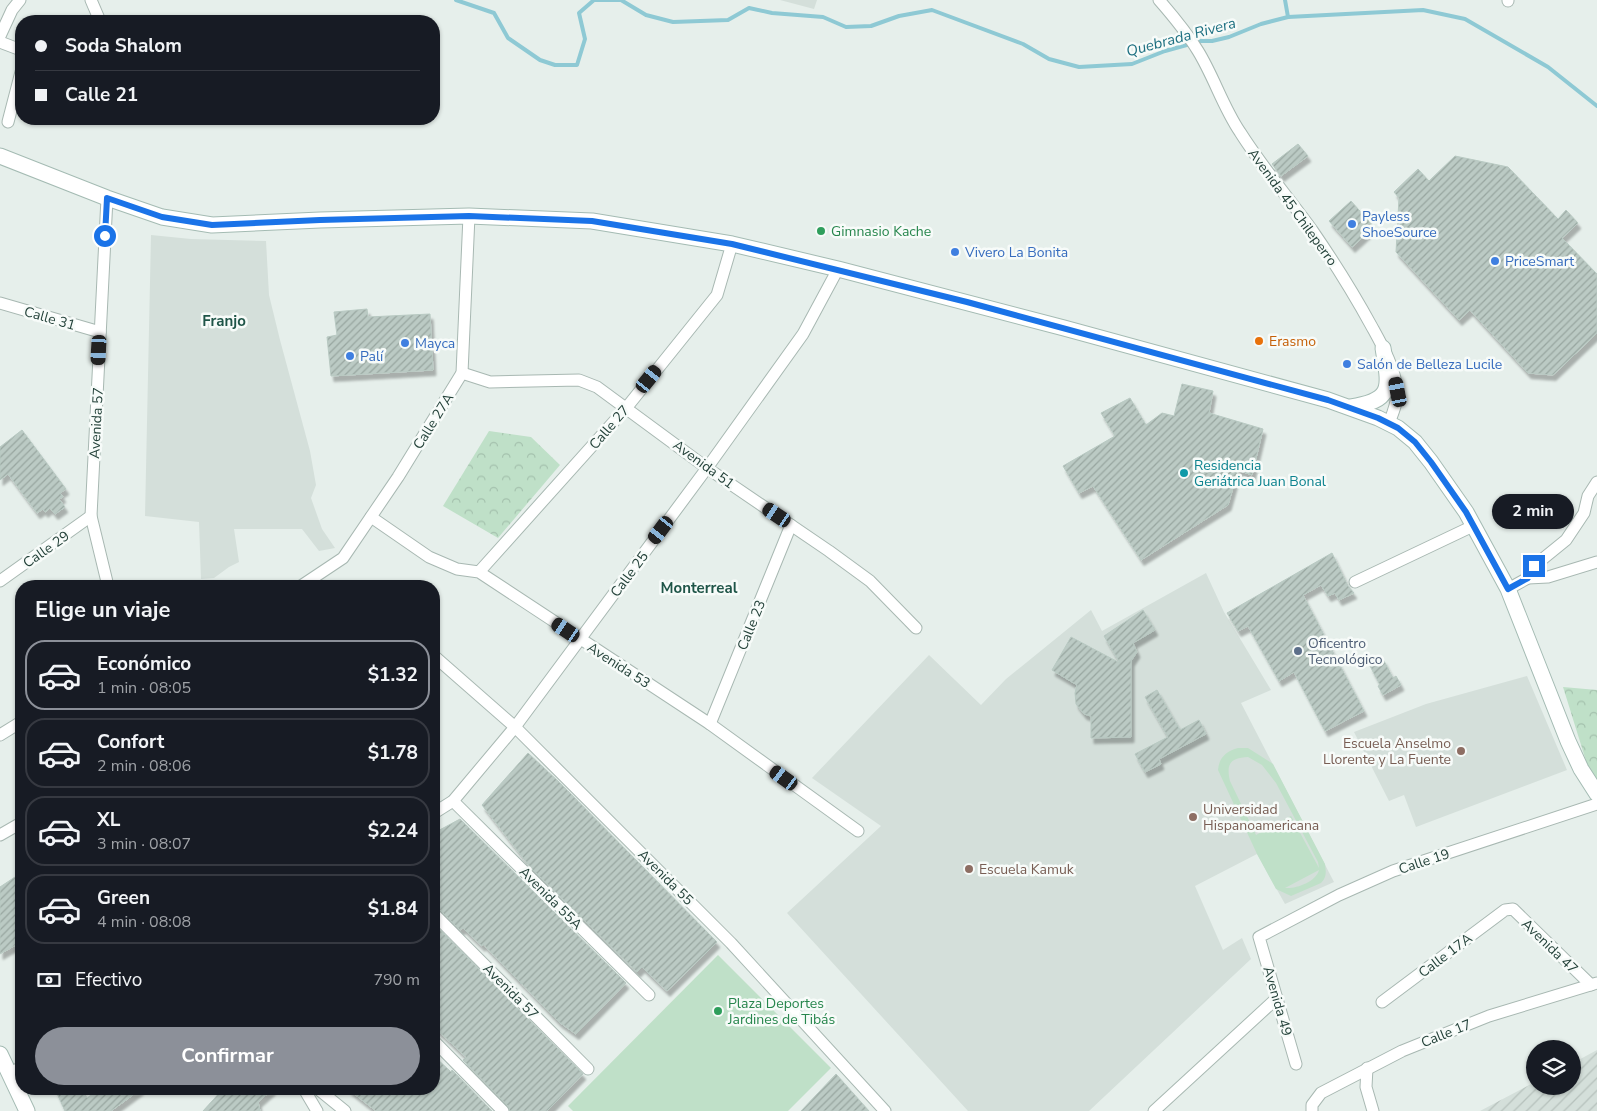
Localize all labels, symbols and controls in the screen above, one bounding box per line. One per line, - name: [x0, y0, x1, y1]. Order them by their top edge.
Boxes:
- water label: Quebrada Rivera: [1124, 13, 1238, 61]
- text: Soda Shalom: [65, 33, 182, 59]
- text: Calle 21: [65, 82, 138, 108]
- street label: Avenida 45 Chileperro: [1244, 145, 1342, 270]
- place label: Payless ShoeSource: [1362, 207, 1437, 242]
- marker: Payless ShoeSource: [1346, 218, 1358, 230]
- place label: Gimnasio Kache: [831, 222, 931, 241]
- route start: [94, 225, 116, 247]
- marker: Gimnasio Kache: [815, 225, 827, 237]
- place label: Vivero La Bonita: [964, 243, 1068, 262]
- marker: Vivero La Bonita: [949, 246, 961, 258]
- place label: PriceSmart: [1505, 252, 1574, 271]
- marker: PriceSmart: [1489, 255, 1501, 267]
- street label: Calle 31: [22, 302, 78, 335]
- district label: Franjo: [202, 311, 246, 331]
- place label: Erasmo: [1269, 332, 1316, 351]
- place label: Mayca: [415, 334, 455, 353]
- car: [90, 335, 107, 365]
- marker: Erasmo: [1253, 335, 1265, 347]
- marker: Mayca: [399, 337, 411, 349]
- place label: Palí: [360, 347, 384, 366]
- marker: Palí: [344, 350, 356, 362]
- place label: Salón de Belleza Lucile: [1357, 355, 1502, 374]
- marker: Salón de Belleza Lucile: [1341, 358, 1353, 370]
- car: [633, 363, 664, 395]
- car: [1387, 376, 1408, 408]
- street label: Avenida 57: [85, 387, 108, 459]
- street label: Calle 27A: [409, 390, 458, 453]
- street label: Calle 27: [585, 401, 634, 453]
- street label: Avenida 51: [669, 436, 738, 493]
- place label: Residencia Geriátrica Juan Bonal: [1194, 456, 1327, 491]
- marker: Residencia Geriátrica Juan Bonal: [1178, 467, 1190, 479]
- callout: 2 min: [1493, 494, 1575, 528]
- car: [760, 500, 793, 530]
- text: 2 min: [1512, 500, 1554, 522]
- car: [645, 514, 676, 546]
- street label: Calle 29: [19, 527, 73, 572]
- street label: Calle 25: [606, 548, 653, 601]
- route end: [1523, 555, 1545, 577]
- district label: Monterreal: [660, 578, 738, 598]
- text: Elige un viaje: [35, 595, 170, 625]
- street label: Calle 23: [733, 597, 770, 653]
- car: [549, 615, 582, 645]
- place label: Oficentro Tecnológico: [1308, 634, 1383, 669]
- street label: Avenida 53: [584, 638, 654, 693]
- marker: Oficentro Tecnológico: [1292, 645, 1304, 657]
- text: Económico: [97, 651, 191, 677]
- icon: car: [37, 653, 82, 698]
- text: $1.32: [368, 662, 418, 688]
- text: 1 min · 08:05: [97, 677, 191, 699]
- text: Confort: [97, 729, 164, 755]
- icon: car: [37, 731, 82, 776]
- place label: Escuela Anselmo Llorente y La Fuente: [1323, 734, 1451, 769]
- text: $1.78: [368, 740, 418, 766]
- marker: Escuela Anselmo Llorente y La Fuente: [1455, 745, 1467, 757]
- text: 2 min · 08:06: [97, 755, 191, 777]
- car: [767, 763, 800, 793]
- place label: Universidad Hispanoamericana: [1203, 800, 1319, 835]
- text: XL: [97, 807, 120, 833]
- icon: car: [37, 809, 82, 854]
- marker: Universidad Hispanoamericana: [1187, 811, 1199, 823]
- text: $2.24: [368, 818, 418, 844]
- text: 3 min · 08:07: [97, 833, 191, 855]
- street label: Calle 19: [1396, 844, 1452, 879]
- street label: Avenida 55: [634, 845, 698, 909]
- place label: Escuela Kamuk: [979, 860, 1075, 879]
- street label: Avenida 55A: [515, 863, 586, 934]
- marker: Escuela Kamuk: [963, 863, 975, 875]
- text: Green: [97, 885, 150, 911]
- icon: car: [37, 887, 82, 932]
- text: $1.84: [368, 896, 418, 922]
- text: 4 min · 08:08: [97, 911, 191, 933]
- street label: Avenida 47: [1517, 915, 1582, 978]
- street label: Calle 17A: [1414, 929, 1476, 982]
- street label: Avenida 57: [479, 959, 543, 1023]
- street label: Avenida 49: [1259, 964, 1297, 1038]
- icon: cash: [35, 966, 63, 994]
- text: Efectivo: [75, 967, 142, 993]
- text: 790 m: [373, 969, 420, 991]
- place label: Plaza Deportes Jardines de Tibás: [727, 994, 835, 1029]
- marker: Plaza Deportes Jardines de Tibás: [712, 1005, 724, 1017]
- street label: Calle 17: [1418, 1015, 1474, 1052]
- button: Confirmar: [35, 1027, 420, 1085]
- map controls: [1526, 1040, 1581, 1095]
- button: layers: [1526, 1040, 1581, 1095]

